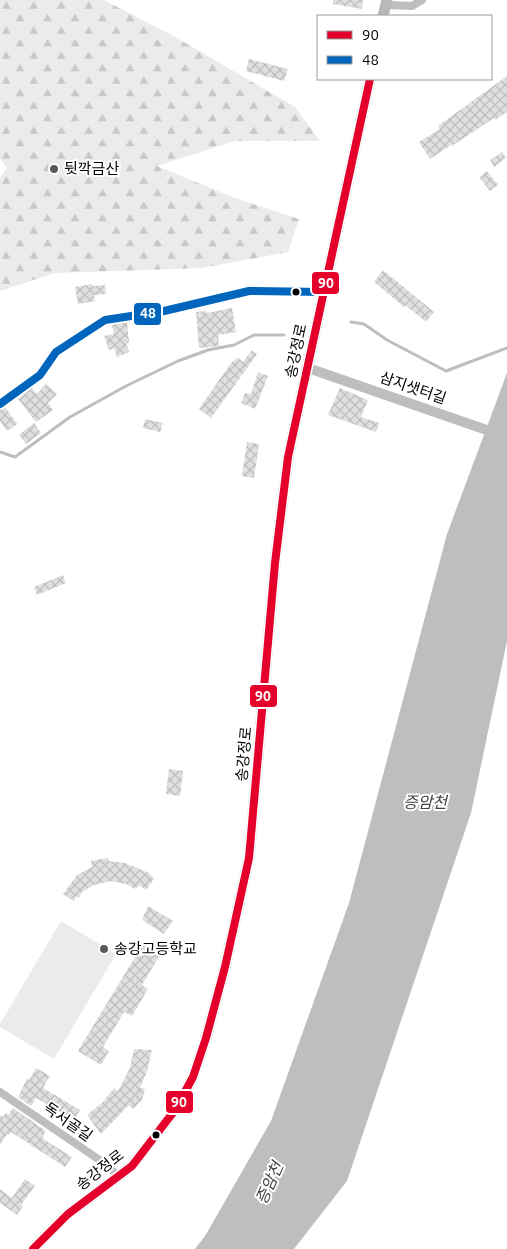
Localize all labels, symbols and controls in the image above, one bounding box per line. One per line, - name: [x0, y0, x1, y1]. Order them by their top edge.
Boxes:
- legend: [317, 15, 492, 80]
- text: 90: [362, 26, 379, 43]
- text: 48: [362, 51, 379, 68]
- place label: 뒷깍금산: [64, 160, 119, 177]
- marker: 뒷깍금산: [48, 163, 60, 175]
- line badge: 90: [311, 271, 340, 295]
- text: 90: [318, 275, 334, 291]
- unlabelled marker: [291, 287, 301, 297]
- line badge: 48: [133, 302, 162, 326]
- text: 48: [140, 305, 156, 321]
- street label: 송강정로: [281, 322, 310, 380]
- street label: 삼지샛터길: [378, 368, 449, 407]
- line badge: 90: [249, 684, 278, 708]
- text: 90: [255, 688, 271, 704]
- street label: 송강정로: [233, 726, 254, 782]
- water label: 증암천: [403, 793, 449, 811]
- place label: 송강고등학교: [114, 940, 197, 957]
- marker: 송강고등학교: [98, 943, 110, 955]
- line badge: 90: [165, 1090, 194, 1114]
- text: 90: [171, 1094, 187, 1110]
- street label: 독서골길: [41, 1099, 96, 1144]
- unlabelled marker: [151, 1130, 161, 1140]
- street label: 송강정로: [73, 1146, 127, 1193]
- water label: 증암천: [252, 1157, 287, 1207]

